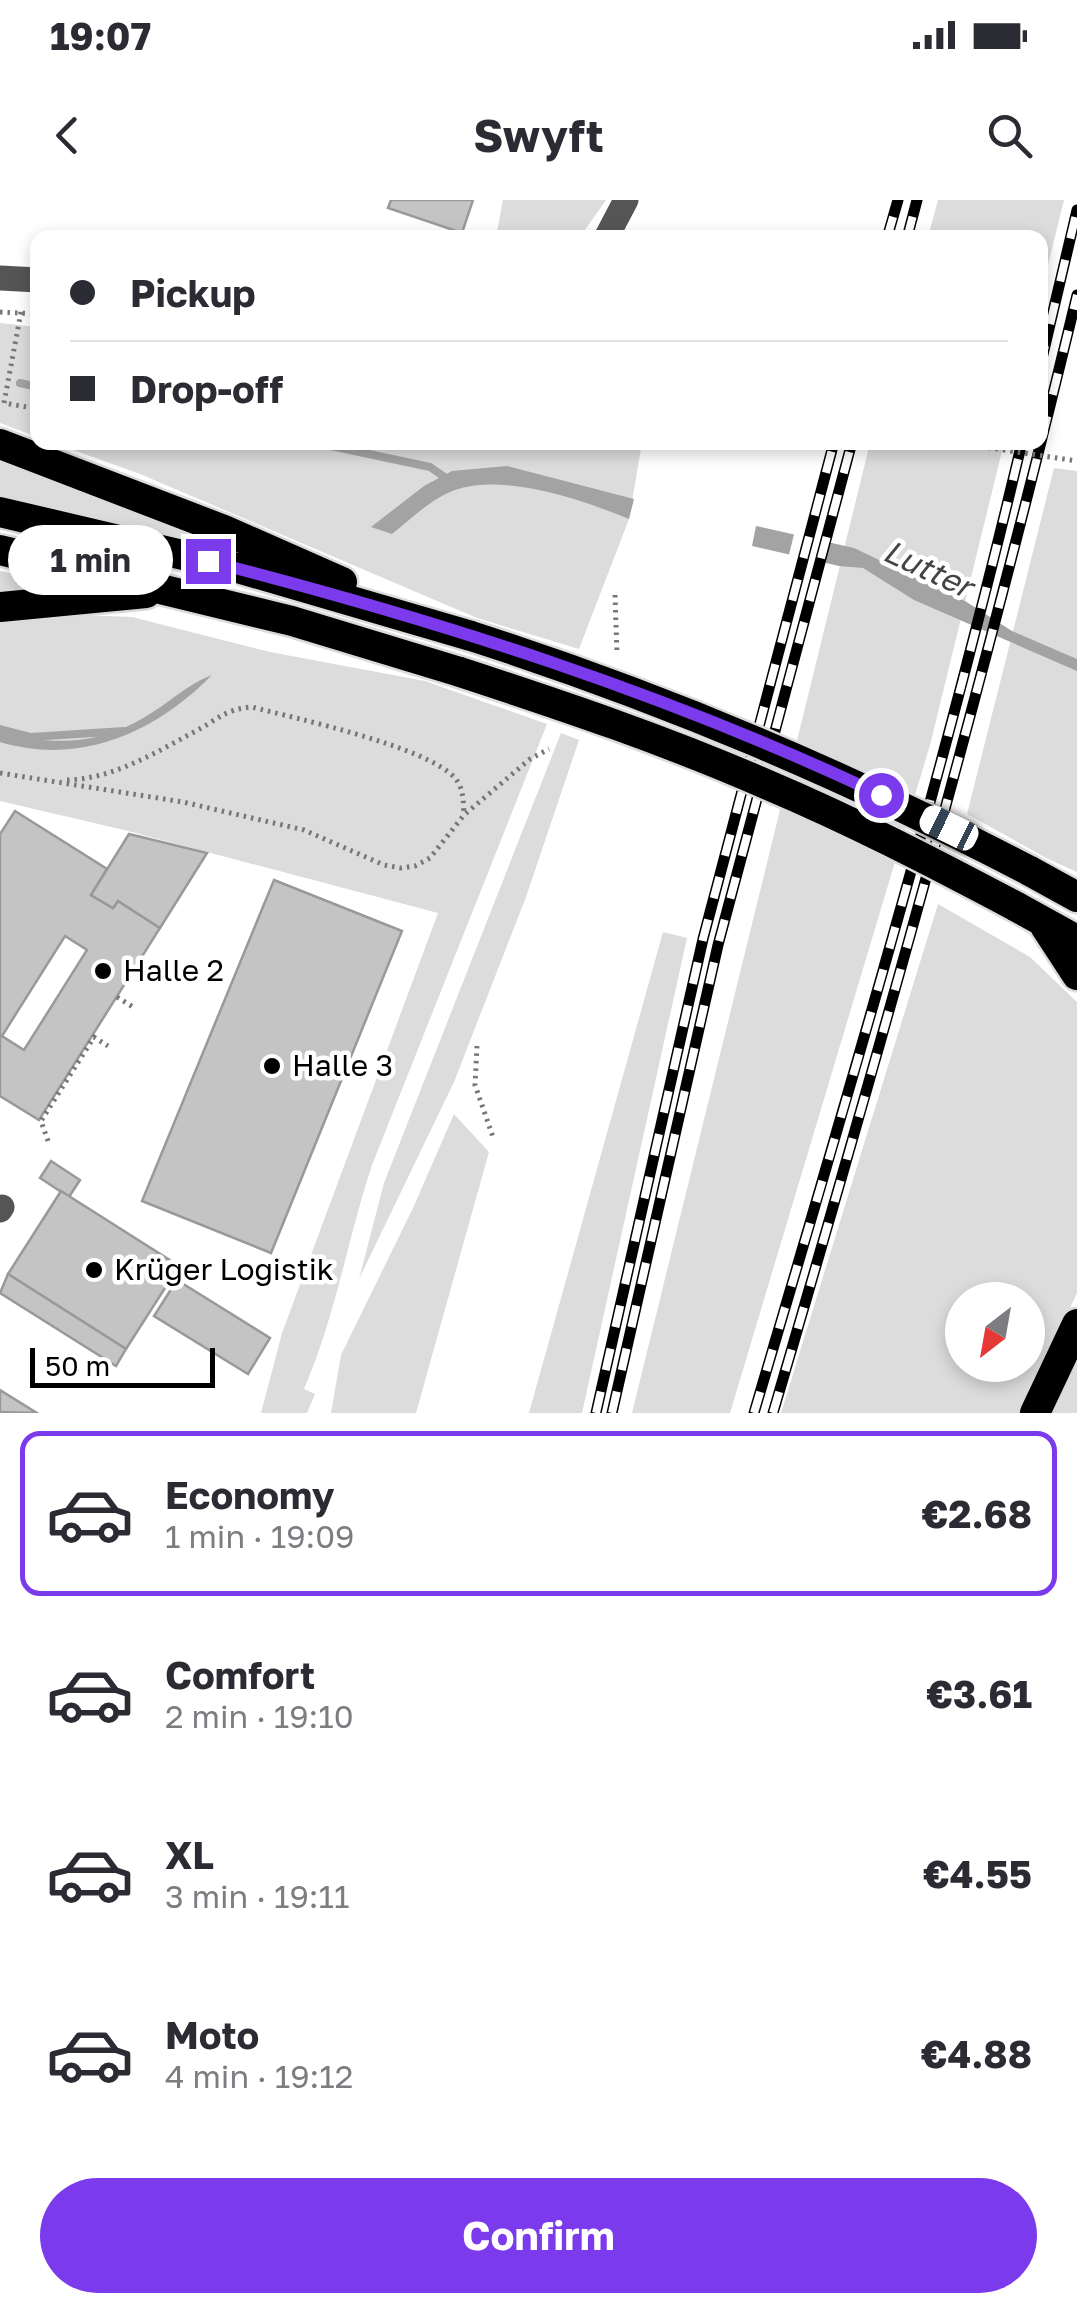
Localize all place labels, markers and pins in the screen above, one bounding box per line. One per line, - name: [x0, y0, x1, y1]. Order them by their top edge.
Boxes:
- place label: Halle 2: [123, 952, 224, 988]
- marker: Halle 2: [92, 960, 114, 982]
- place label: Halle 3: [292, 1047, 393, 1083]
- marker: Halle 3: [261, 1055, 283, 1077]
- place label: Krüger Logistik: [114, 1251, 334, 1287]
- marker: Krüger Logistik: [83, 1259, 105, 1281]

